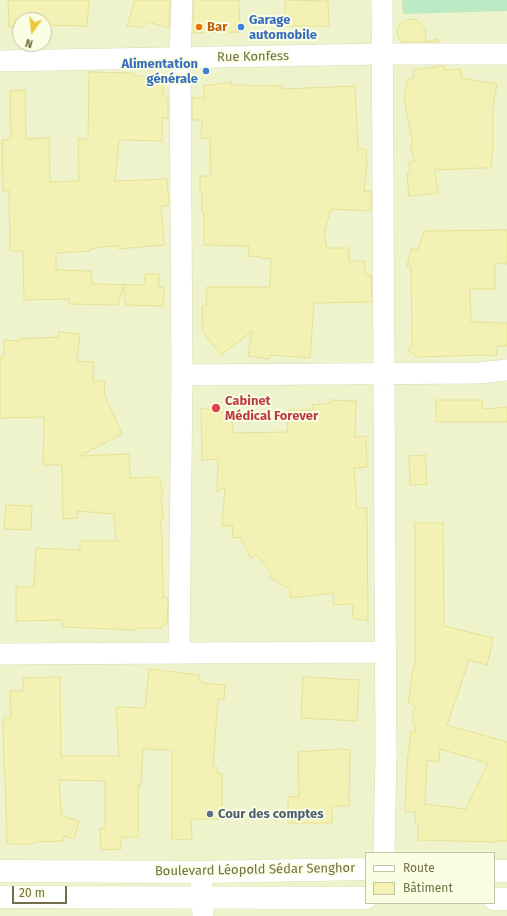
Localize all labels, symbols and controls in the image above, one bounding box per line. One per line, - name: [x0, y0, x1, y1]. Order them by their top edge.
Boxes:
- north arrow: [12, 12, 52, 52]
- place label: Garage automobile: [249, 12, 317, 43]
- place label: Bar: [207, 19, 227, 35]
- marker: Bar: [194, 22, 204, 32]
- marker: Garage automobile: [236, 22, 246, 32]
- text: N: [24, 36, 34, 50]
- street label: Rue Konfess: [217, 49, 289, 65]
- place label: Alimentation générale: [121, 56, 198, 87]
- marker: Alimentation générale: [201, 66, 211, 76]
- place label: Cabinet Médical Forever: [225, 393, 318, 424]
- marker: Cabinet Médical Forever: [210, 402, 222, 414]
- place label: Cour des comptes: [218, 806, 323, 822]
- marker: Cour des comptes: [205, 809, 215, 819]
- legend: [365, 852, 495, 904]
- street label: Boulevard Léopold Sédar Senghor: [155, 860, 355, 880]
- text: Route: [403, 861, 435, 875]
- scale bar: [14, 878, 69, 904]
- text: Bâtiment: [403, 881, 453, 895]
- text: 20 m: [19, 886, 45, 900]

